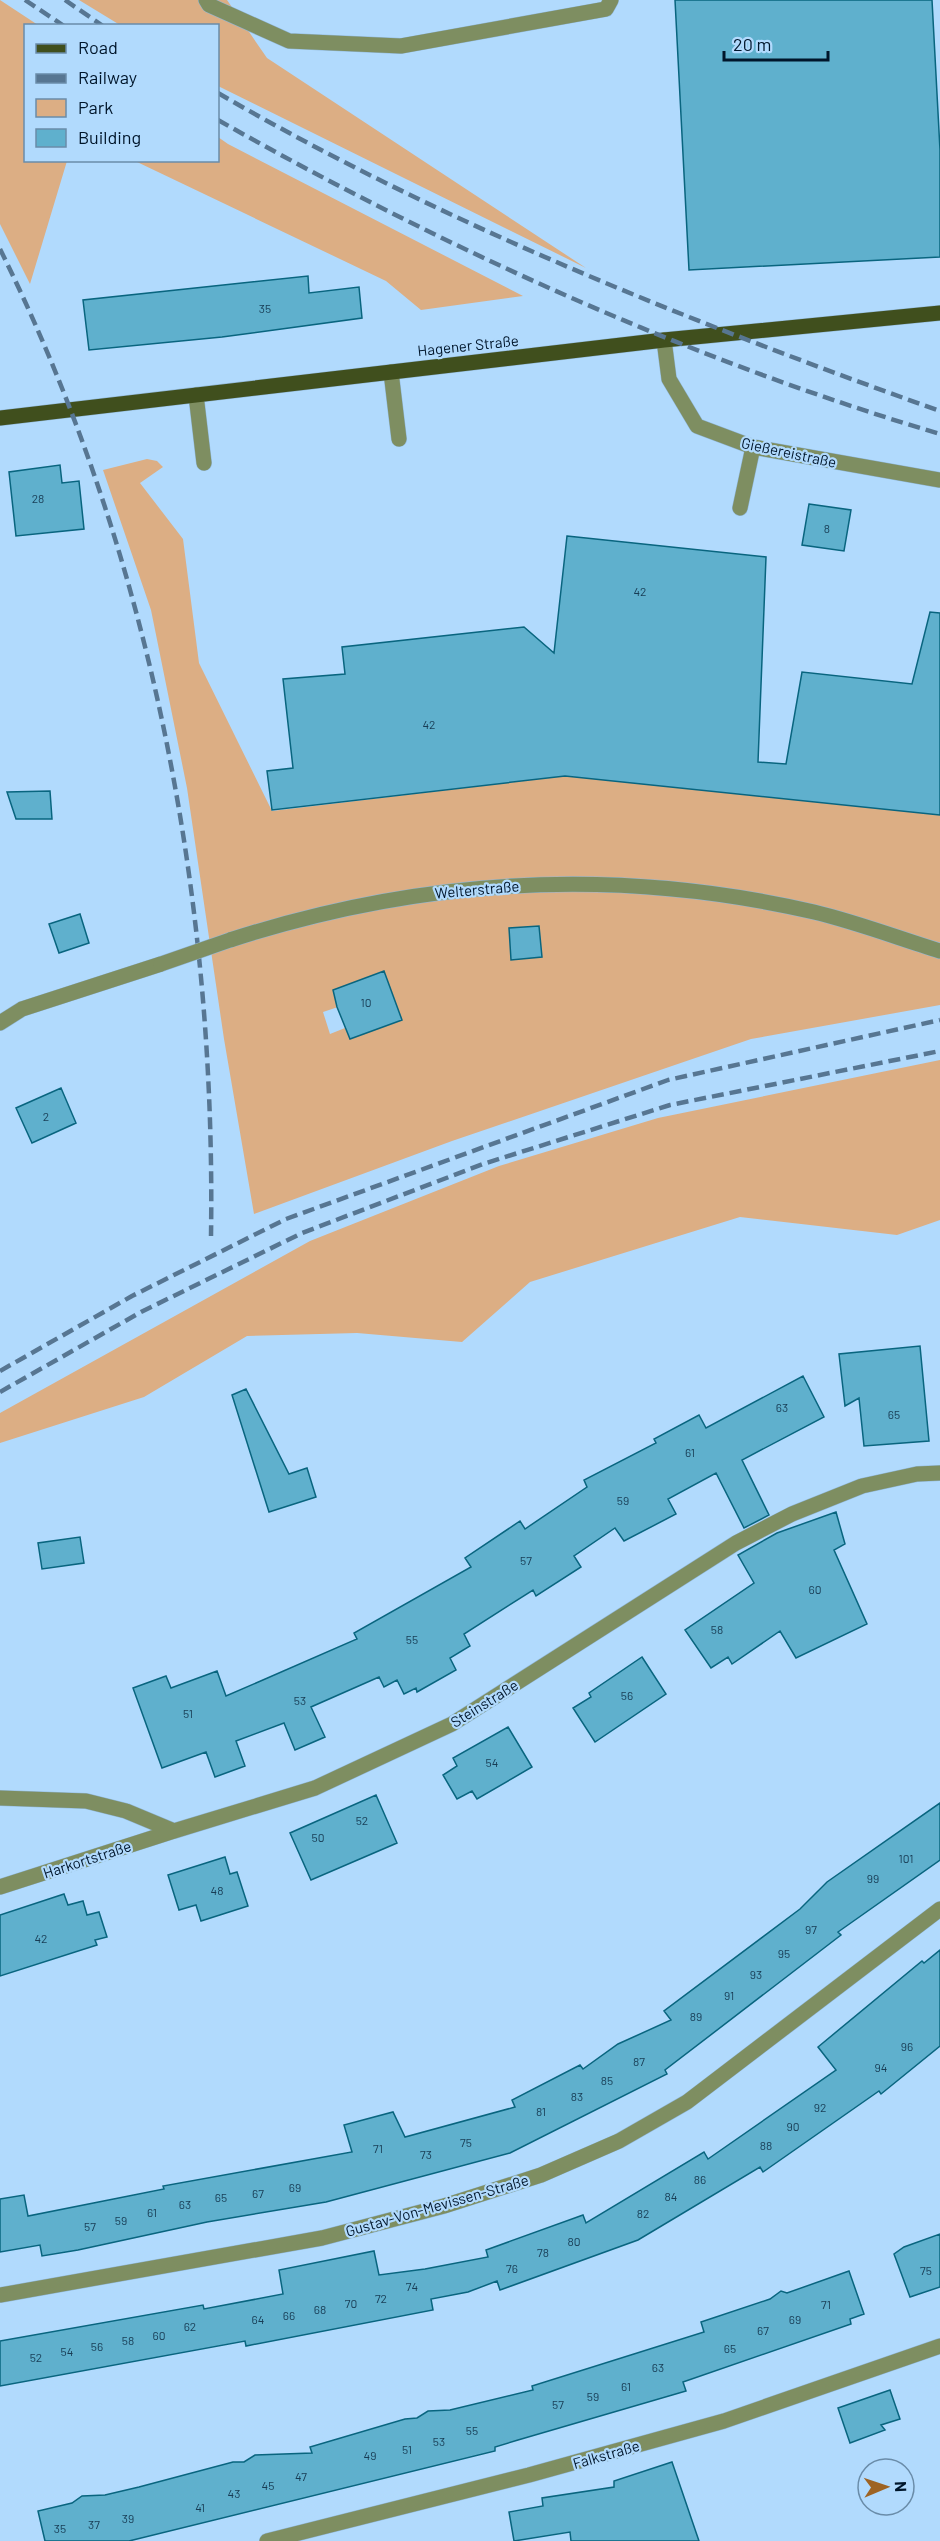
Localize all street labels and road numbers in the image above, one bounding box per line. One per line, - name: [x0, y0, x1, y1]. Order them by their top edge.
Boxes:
- street label: Hagener Straße: [417, 331, 519, 359]
- street label: Gießereistraße: [740, 433, 838, 471]
- street label: Welterstraße: [434, 876, 520, 902]
- street label: Steinstraße: [447, 1675, 521, 1731]
- street label: Harkortstraße: [41, 1836, 133, 1882]
- street label: Gustav-Von-Mevissen-Straße: [343, 2170, 531, 2240]
- street label: Falkstraße: [570, 2436, 642, 2472]

